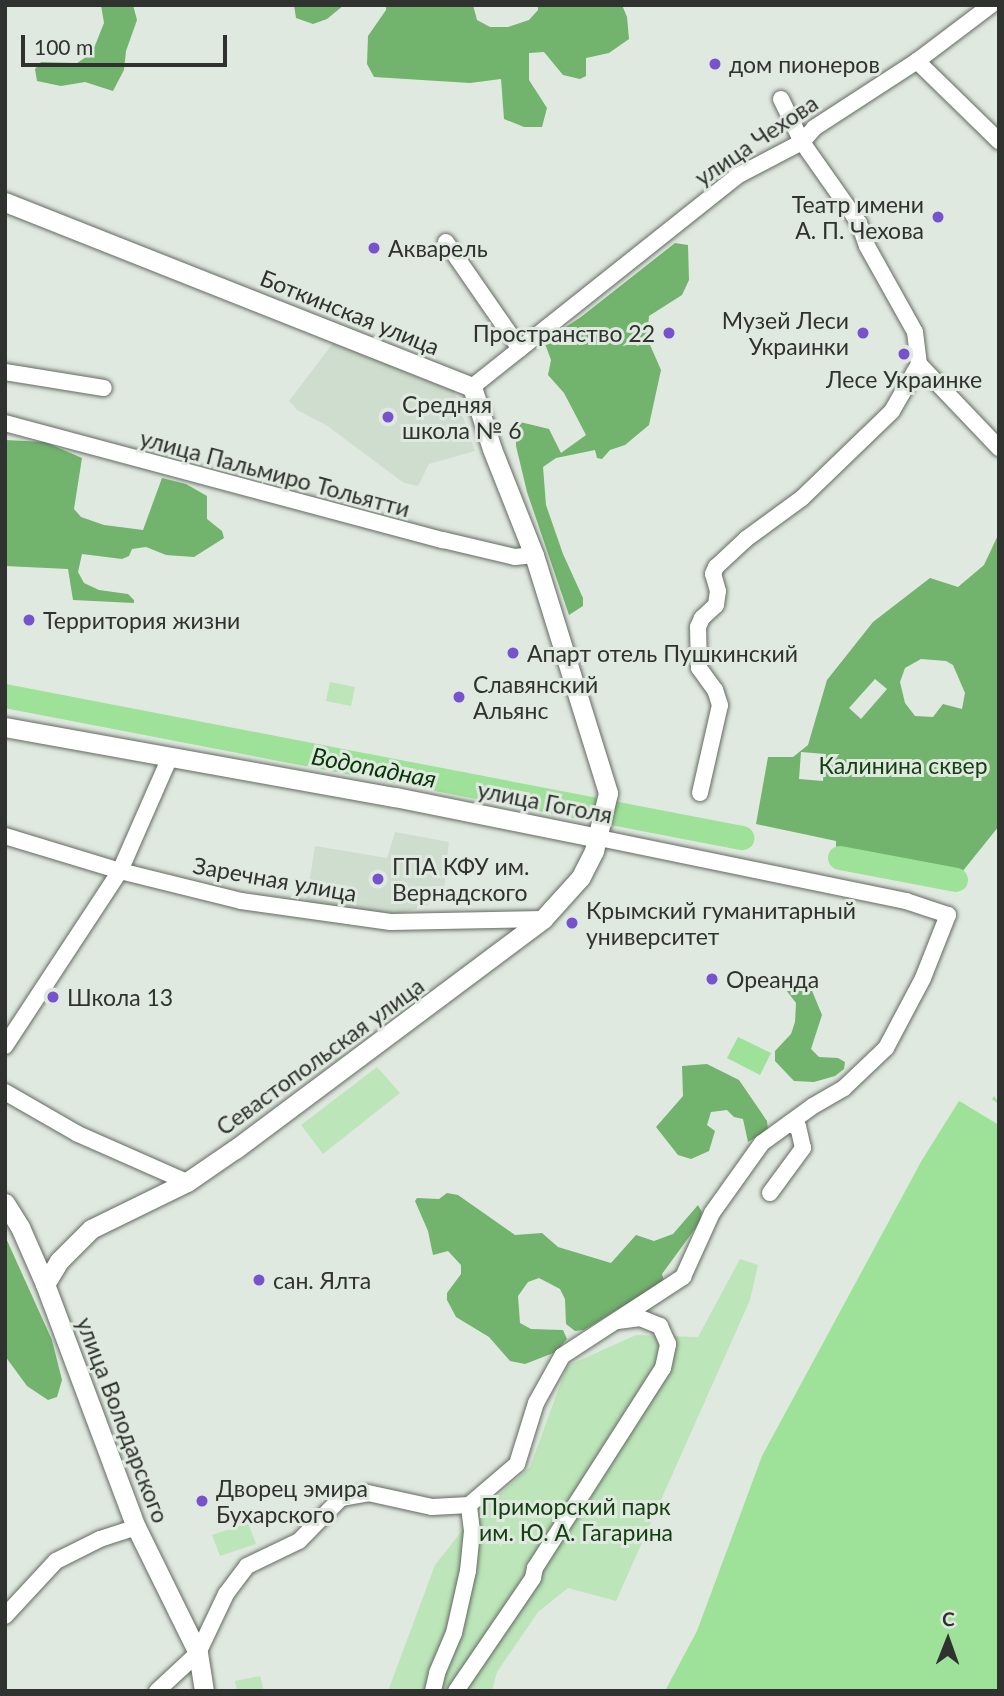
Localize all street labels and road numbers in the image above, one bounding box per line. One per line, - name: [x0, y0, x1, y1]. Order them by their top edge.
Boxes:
- street label: улица Чехова: [689, 89, 823, 191]
- street label: Боткинская улица: [256, 263, 444, 361]
- street label: улица Пальмиро Тольятти: [137, 424, 413, 522]
- street label: улица Гоголя: [475, 775, 615, 829]
- street label: Заречная улица: [191, 851, 359, 907]
- street label: Севастопольская улица: [211, 971, 429, 1141]
- street label: улица Володарского: [71, 1313, 175, 1527]

